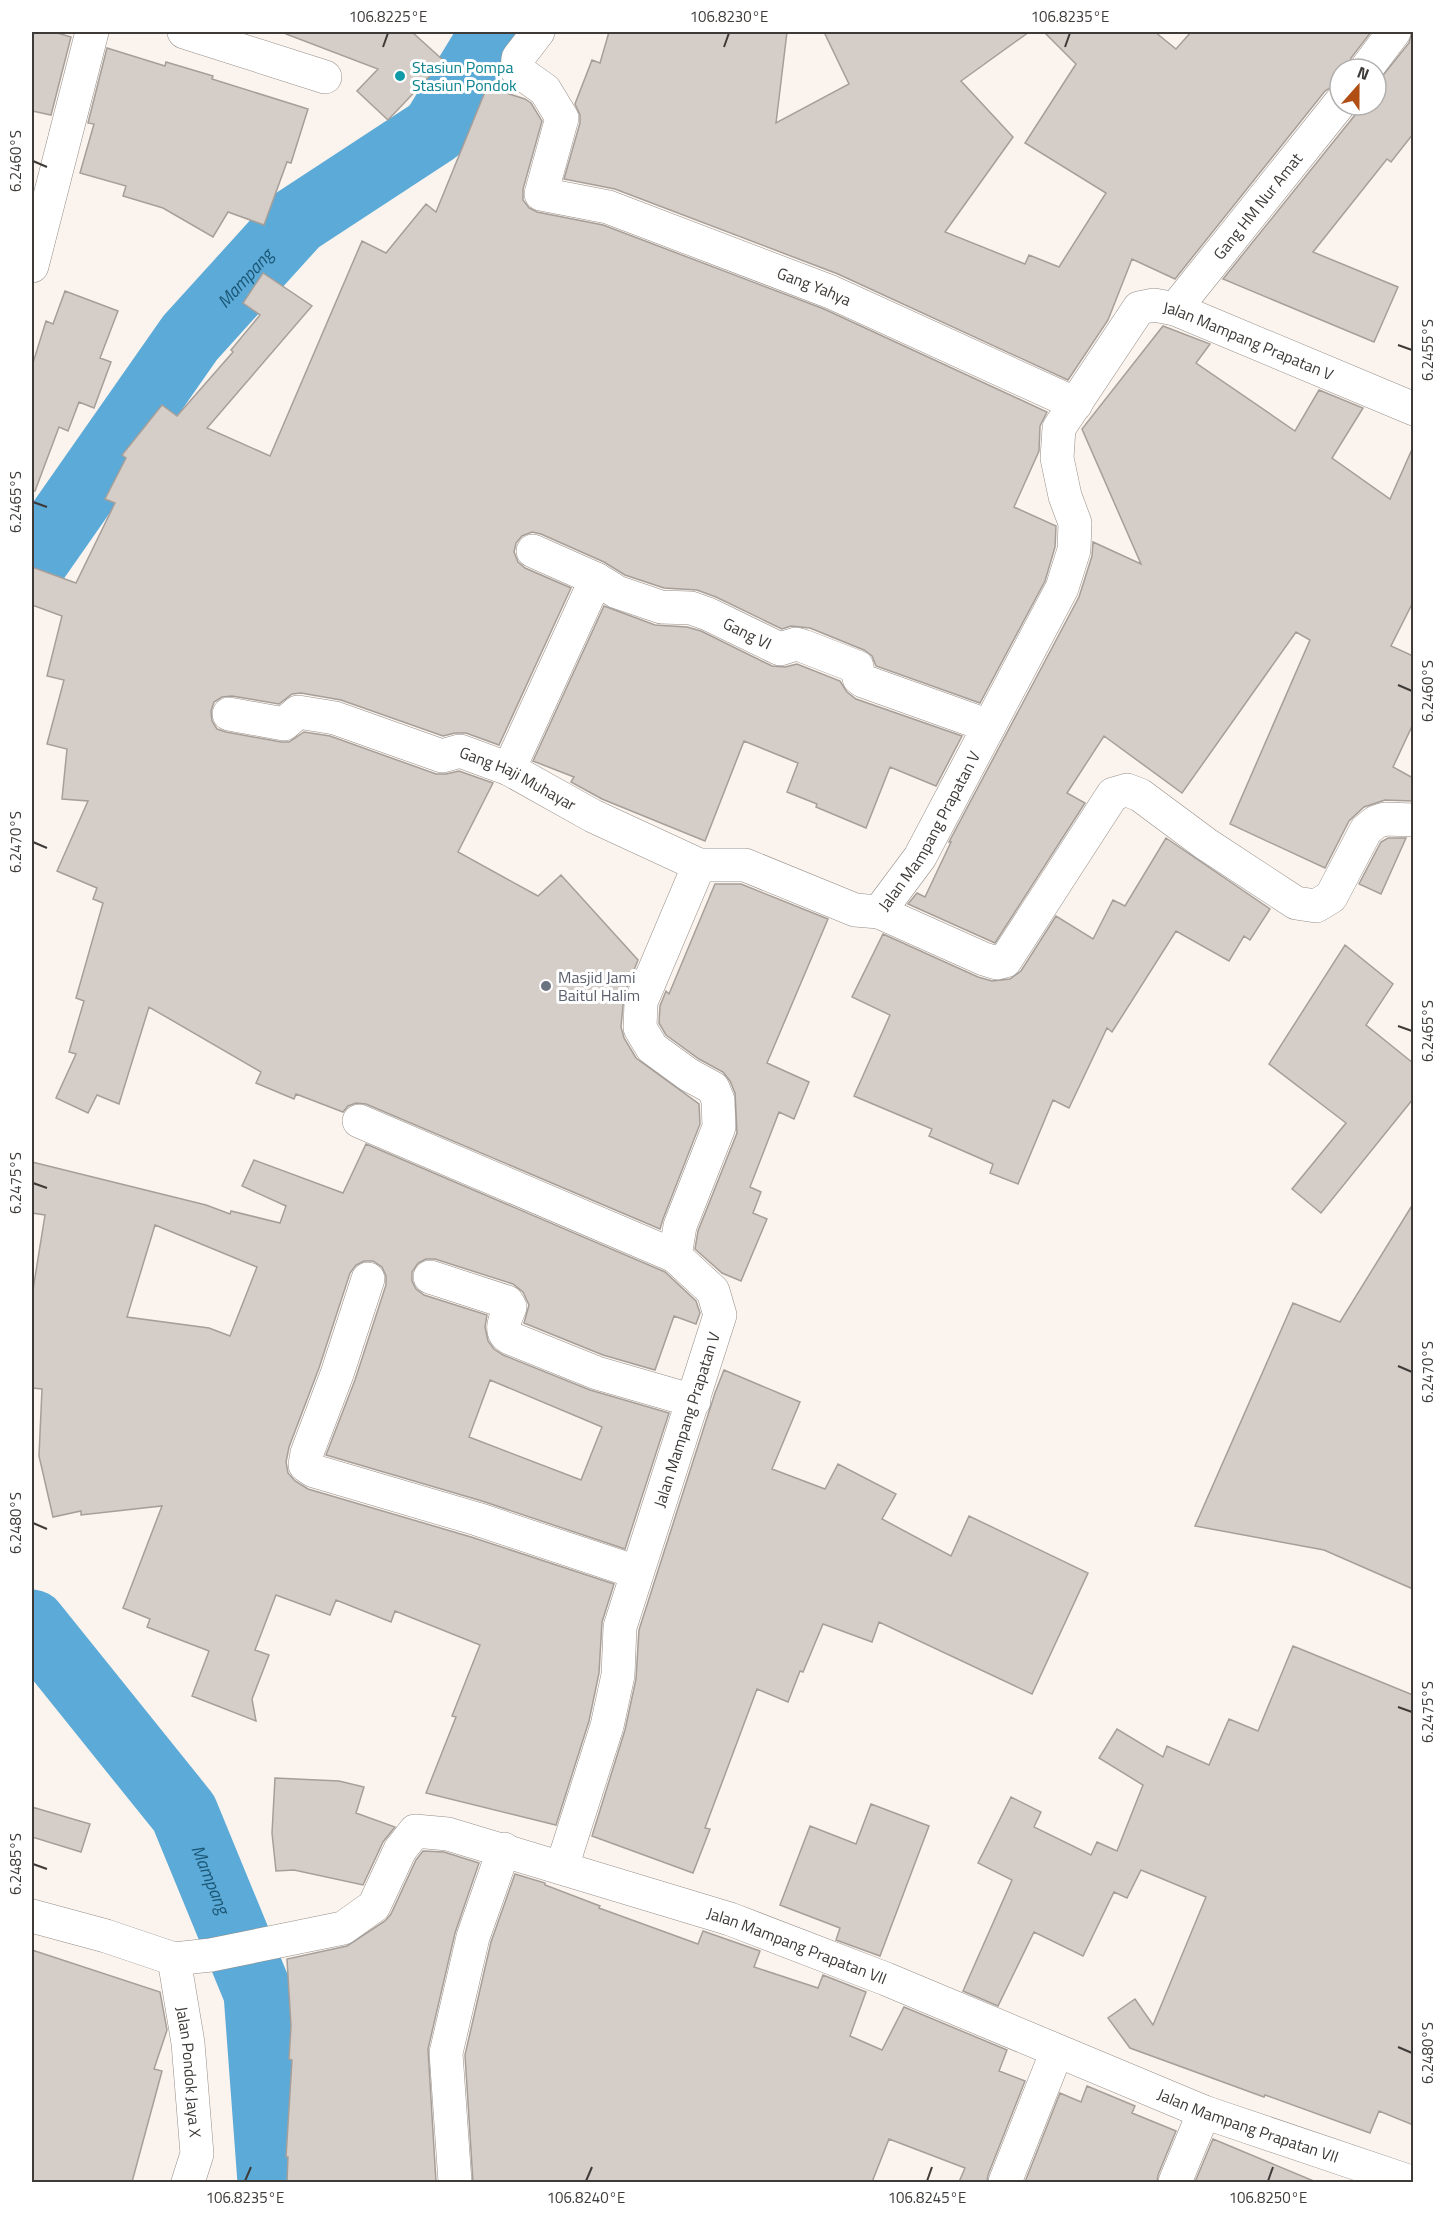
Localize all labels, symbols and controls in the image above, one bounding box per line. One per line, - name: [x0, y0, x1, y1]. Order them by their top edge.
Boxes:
- text: 106.8225°E: [349, 5, 427, 28]
- text: 106.8230°E: [690, 5, 768, 28]
- text: 106.8235°E: [1031, 5, 1109, 28]
- place label: Stasiun Pompa Stasiun Pondok: [412, 55, 517, 97]
- north arrow: [1328, 57, 1388, 117]
- text: N: [1354, 60, 1373, 86]
- marker: Stasiun Pompa Stasiun Pondok: [393, 69, 407, 83]
- text: 6.2460°S: [4, 130, 27, 192]
- street label: Gang HM Nur Amat: [1207, 147, 1308, 265]
- water label: Mampang: [210, 240, 281, 314]
- street label: Gang Yahya: [774, 261, 855, 312]
- street label: Jalan Mampang Prapatan V: [1161, 295, 1337, 386]
- text: 6.2455°S: [1416, 319, 1439, 381]
- text: 6.2465°S: [4, 471, 27, 533]
- street label: Gang VI: [719, 611, 776, 655]
- text: 6.2460°S: [1416, 660, 1439, 722]
- street label: Gang Haji Muhayar: [456, 740, 581, 817]
- street label: Jalan Mampang Prapatan V: [872, 747, 986, 916]
- text: 6.2470°S: [4, 811, 27, 873]
- place label: Masjid Jami Baitul Halim: [558, 965, 640, 1007]
- marker: Masjid Jami Baitul Halim: [539, 979, 553, 993]
- text: 6.2465°S: [1416, 1000, 1439, 1062]
- text: 6.2475°S: [4, 1152, 27, 1214]
- street label: Jalan Mampang Prapatan V: [647, 1329, 726, 1510]
- text: 6.2470°S: [1416, 1341, 1439, 1403]
- text: 6.2480°S: [4, 1492, 27, 1554]
- text: 6.2475°S: [1416, 1681, 1439, 1743]
- text: 6.2485°S: [4, 1833, 27, 1895]
- water label: Mampang: [185, 1841, 238, 1920]
- street label: Jalan Mampang Prapatan VII: [704, 1901, 891, 1990]
- street label: Jalan Pondok Jaya X: [170, 2004, 208, 2138]
- text: 6.2480°S: [1416, 2022, 1439, 2084]
- street label: Jalan Mampang Prapatan VII: [1154, 2082, 1342, 2169]
- text: 106.8235°E: [206, 2186, 284, 2209]
- text: 106.8240°E: [547, 2186, 625, 2209]
- text: 106.8245°E: [888, 2186, 966, 2209]
- text: 106.8250°E: [1229, 2186, 1307, 2209]

